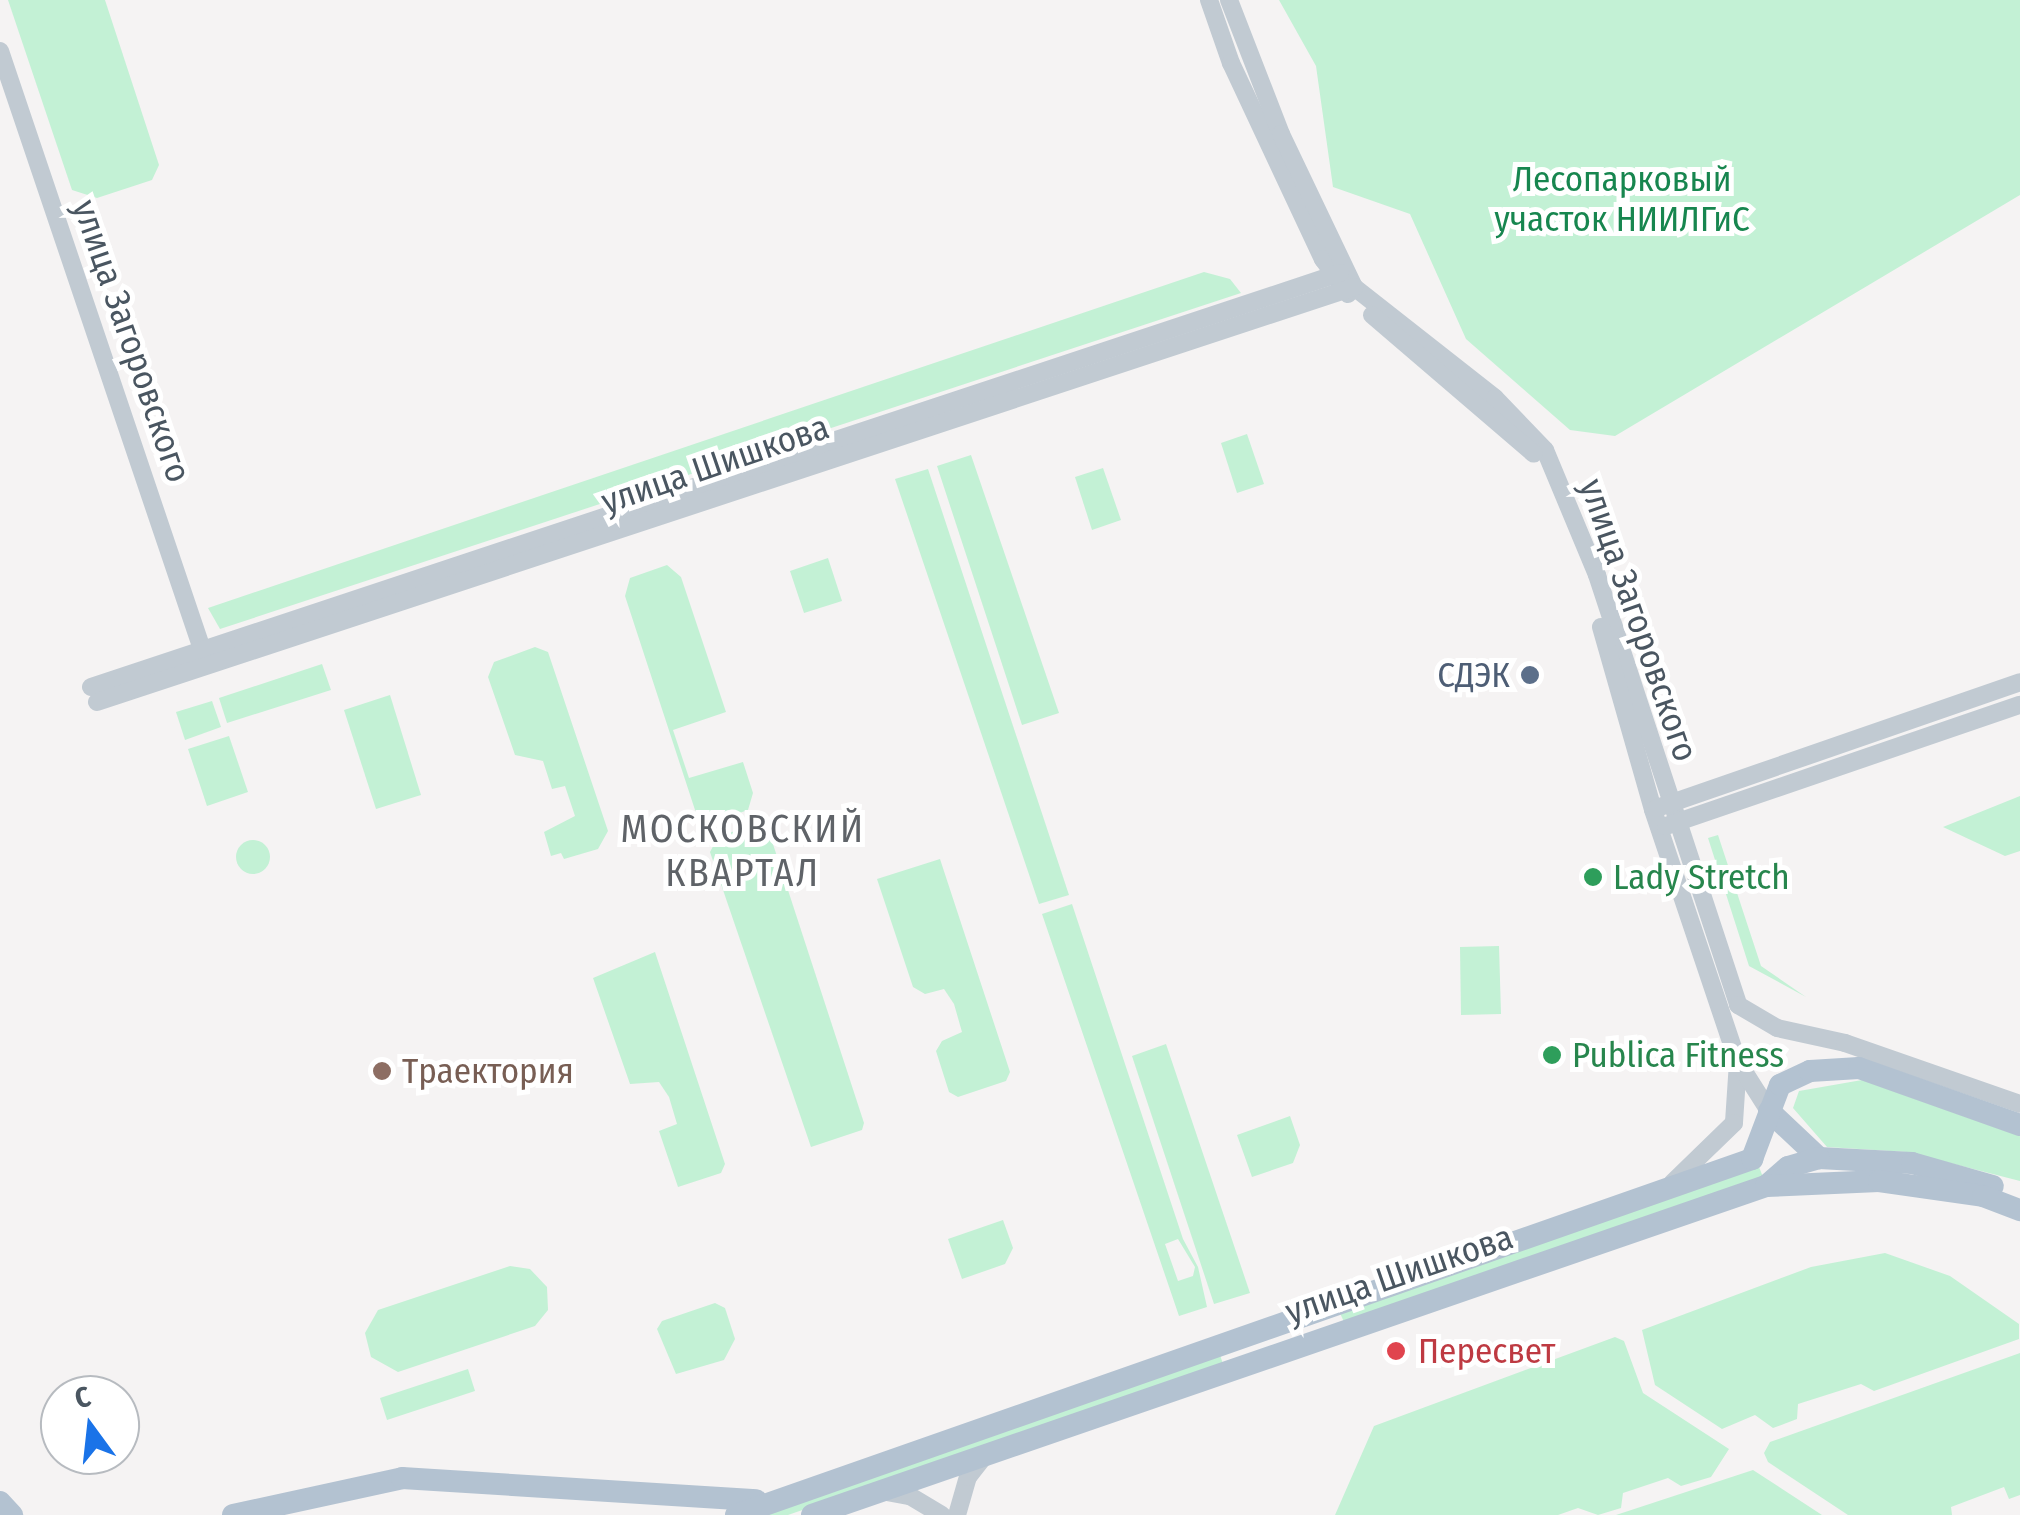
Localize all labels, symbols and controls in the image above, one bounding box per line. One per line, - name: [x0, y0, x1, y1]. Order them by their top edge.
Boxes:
- park label: Лесопарковый участок НИИЛГиС: [1494, 158, 1750, 240]
- street label: улица Загоровского: [64, 194, 200, 488]
- street label: улица Шишкова: [596, 405, 834, 523]
- street label: улица Загоровского: [1571, 473, 1707, 767]
- place label: СДЭК: [1437, 654, 1510, 696]
- marker: СДЭК: [1519, 664, 1541, 686]
- district label: МОСКОВСКИЙ КВАРТАЛ: [621, 807, 865, 896]
- place label: Lady Stretch: [1613, 856, 1790, 898]
- marker: Lady Stretch: [1582, 866, 1604, 888]
- place label: Publica Fitness: [1572, 1034, 1784, 1076]
- marker: Publica Fitness: [1541, 1044, 1563, 1066]
- place label: Траектория: [402, 1050, 574, 1092]
- marker: Траектория: [371, 1060, 393, 1082]
- street label: улица Шишкова: [1280, 1215, 1518, 1333]
- place label: Пересвет: [1418, 1330, 1555, 1372]
- marker: Пересвет: [1383, 1338, 1409, 1364]
- north arrow: [40, 1375, 140, 1475]
- text: С: [71, 1380, 94, 1415]

